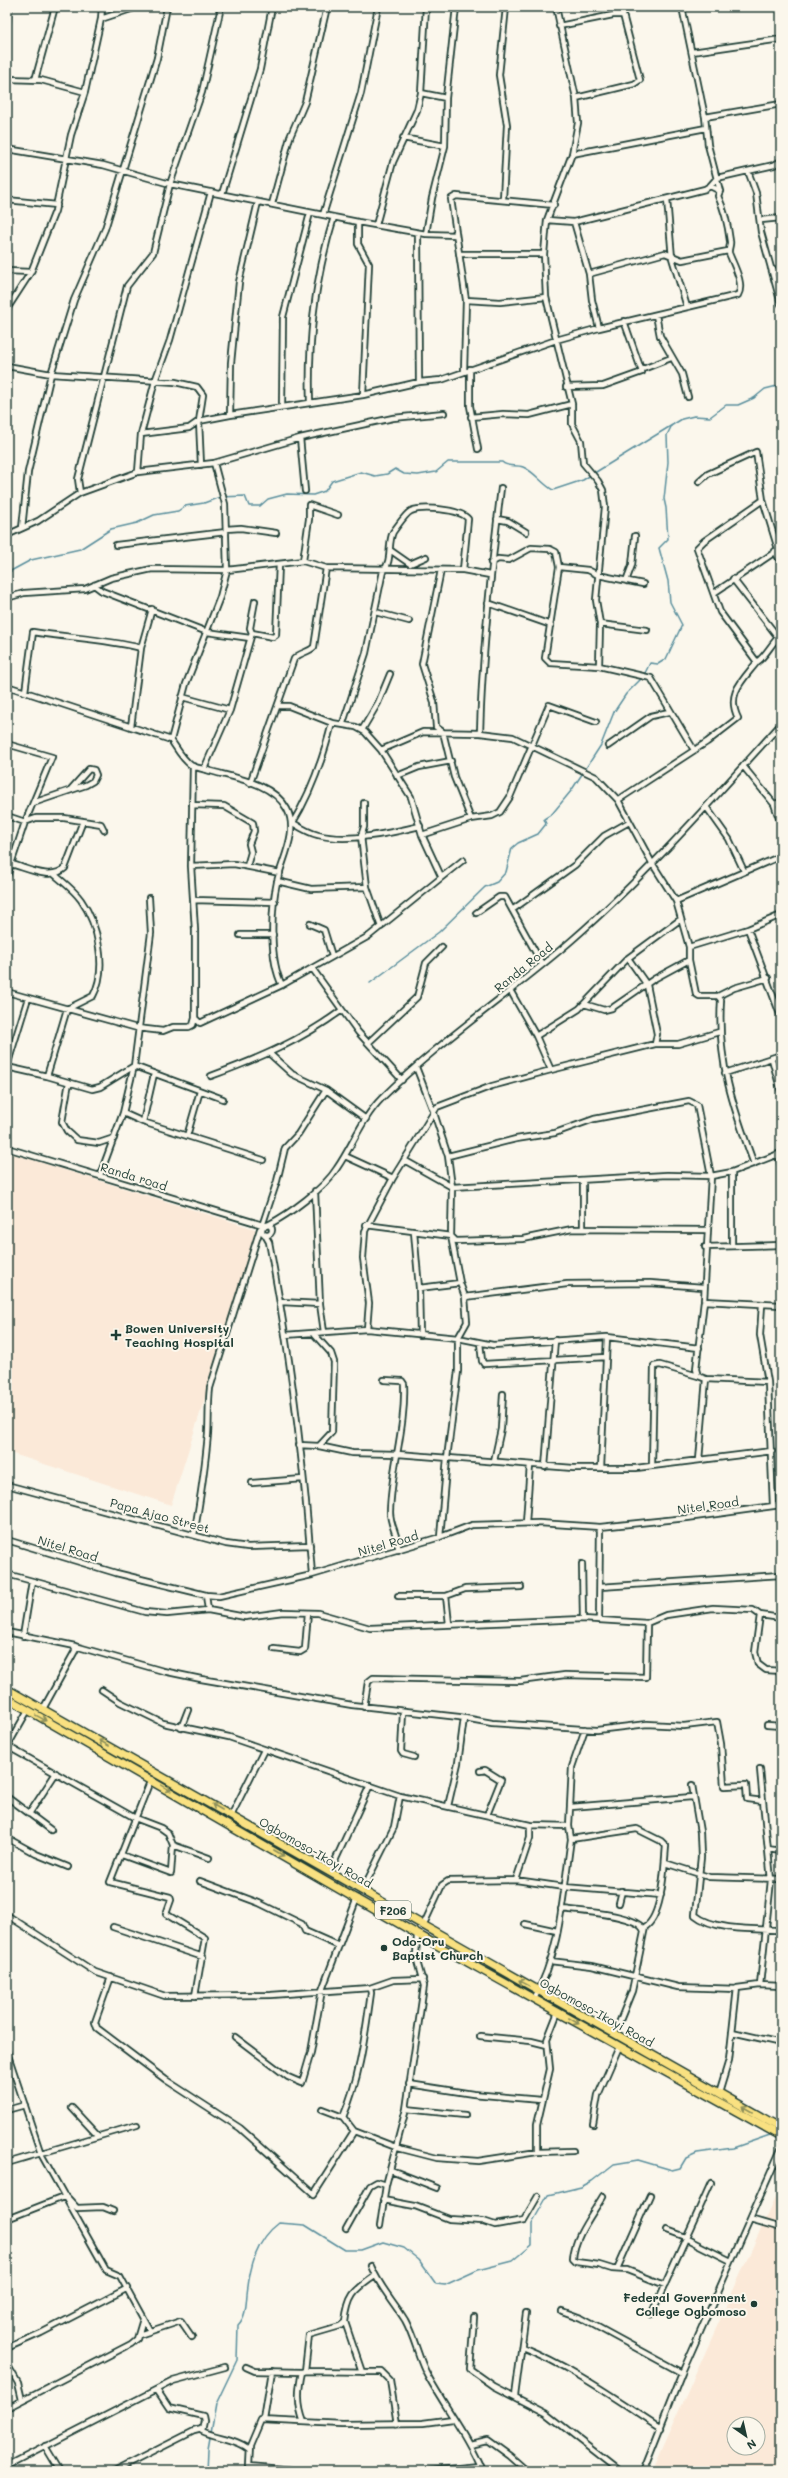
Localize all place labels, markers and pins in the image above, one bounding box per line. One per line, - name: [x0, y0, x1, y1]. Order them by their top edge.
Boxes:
- place label: Bowen University Teaching Hospital: [125, 1320, 234, 1350]
- marker: Bowen University Teaching Hospital: [110, 1329, 122, 1341]
- place label: Odo-Oru Baptist Church: [392, 1933, 483, 1963]
- marker: Odo-Oru Baptist Church: [379, 1943, 389, 1953]
- place label: Federal Government College Ogbomoso: [623, 2289, 746, 2319]
- marker: Federal Government College Ogbomoso: [749, 2299, 759, 2309]

